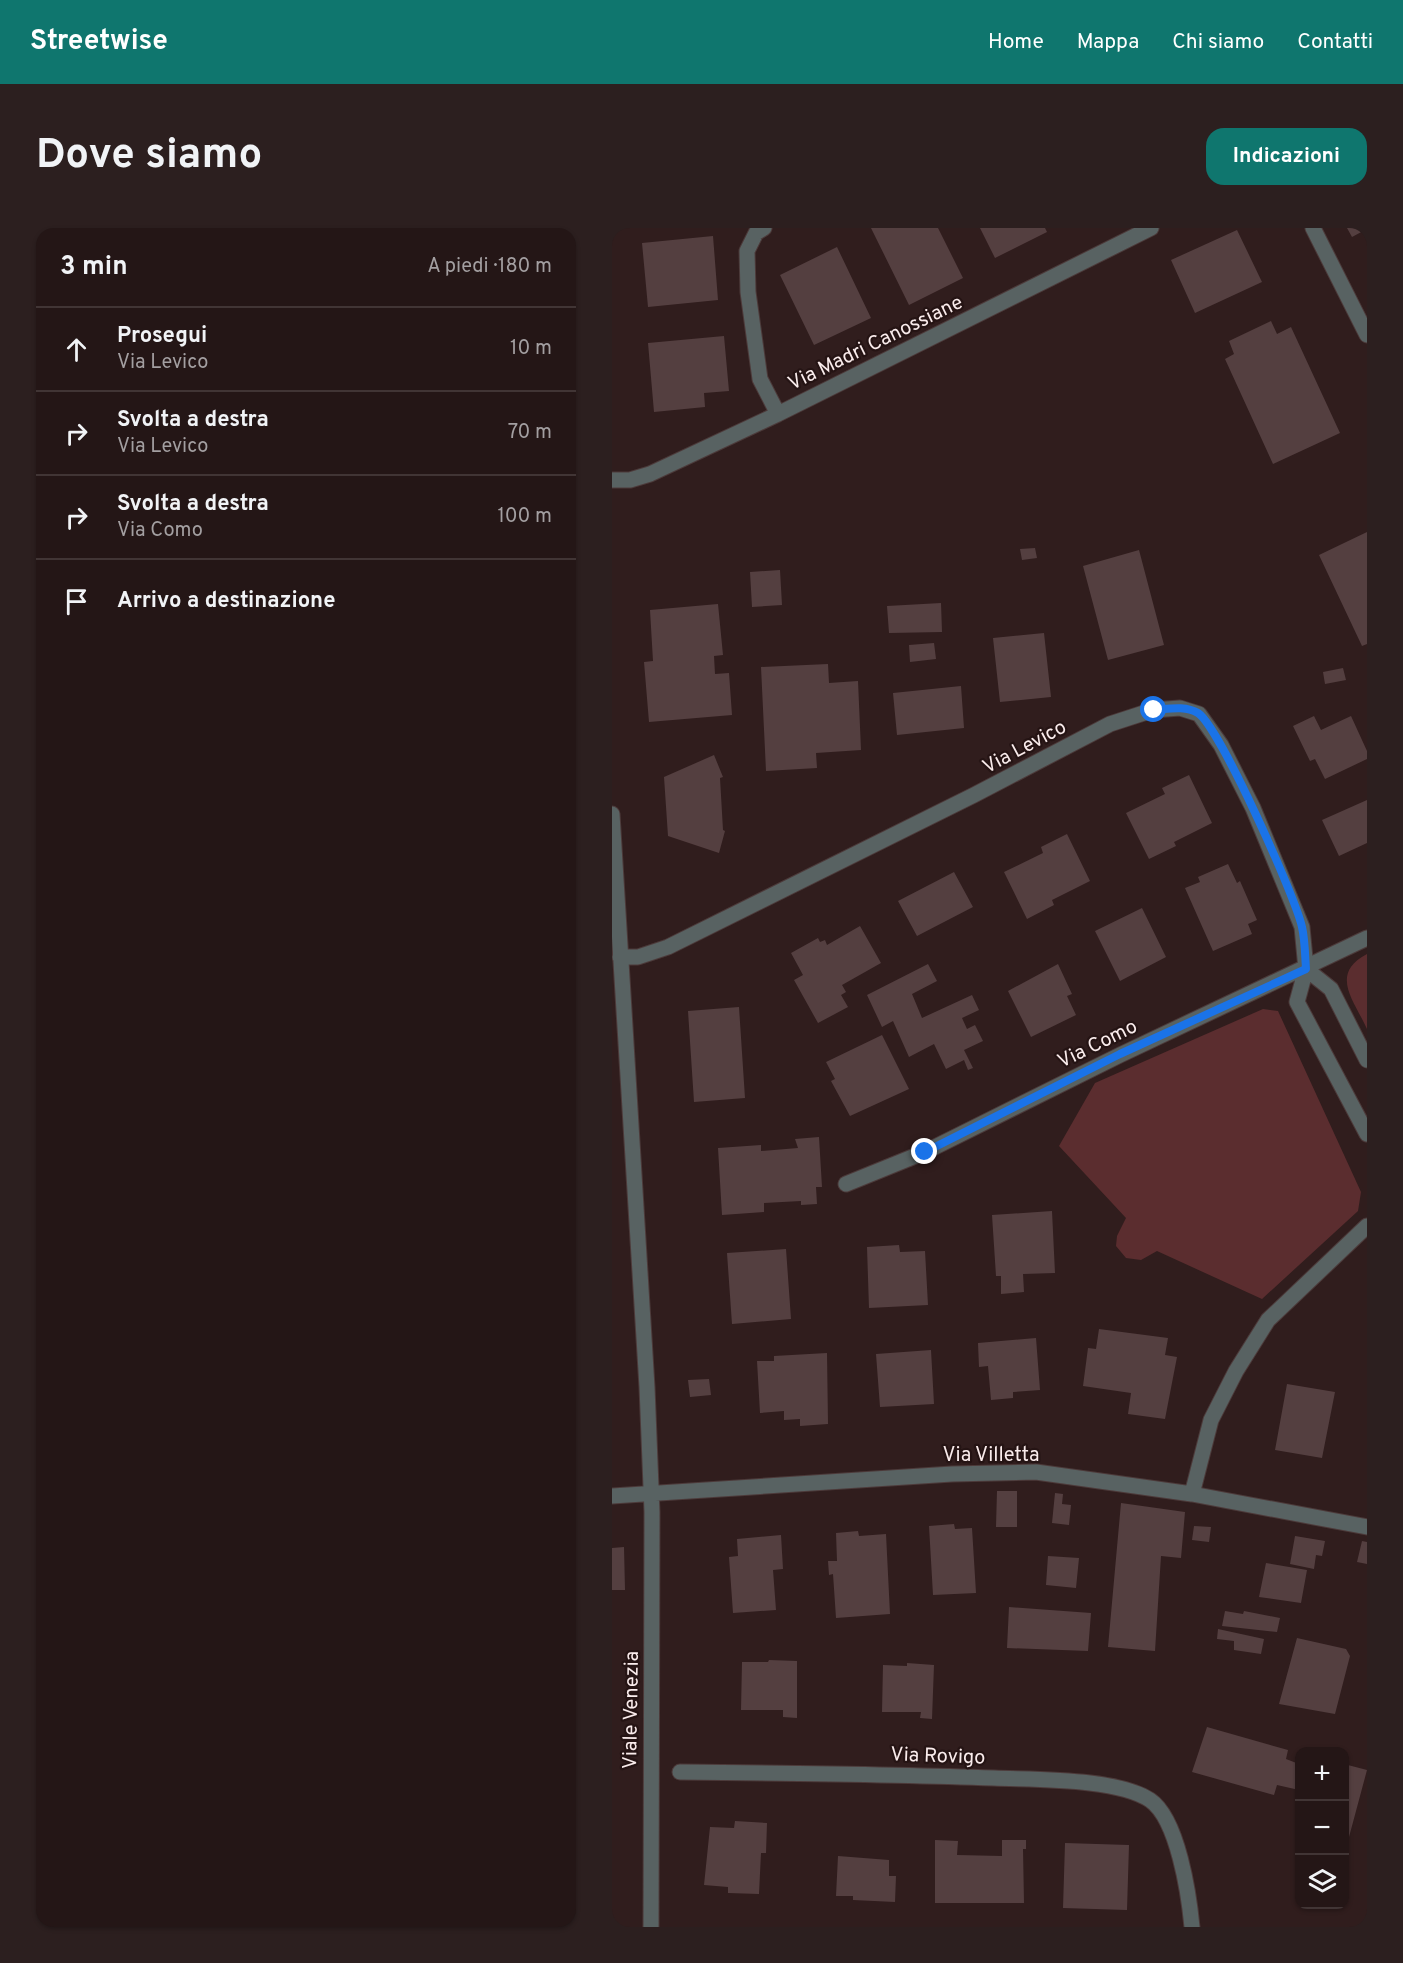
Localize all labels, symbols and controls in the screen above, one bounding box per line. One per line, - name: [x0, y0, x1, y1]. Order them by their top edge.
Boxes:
- text: Streetwise: [30, 24, 168, 60]
- text: Home: [988, 29, 1044, 56]
- text: Mappa: [1077, 29, 1139, 56]
- text: Chi siamo: [1172, 29, 1264, 56]
- text: Contatti: [1297, 29, 1373, 56]
- button: Indicazioni: [1206, 128, 1367, 185]
- text: Dove siamo: [36, 130, 262, 183]
- text: 3 min: [60, 251, 128, 284]
- text: A piedi · 180 m: [427, 254, 552, 280]
- street label: Via Madri Canossiane: [784, 290, 968, 397]
- text: Prosegui: [117, 323, 207, 350]
- icon: ahead: [60, 333, 93, 366]
- text: 10 m: [510, 336, 552, 362]
- text: Via Levico: [117, 350, 209, 376]
- text: Svolta a destra: [117, 407, 269, 434]
- icon: right: [60, 417, 93, 450]
- text: 70 m: [508, 420, 552, 446]
- text: Via Levico: [117, 434, 209, 460]
- text: Svolta a destra: [117, 491, 269, 518]
- icon: right: [60, 501, 93, 534]
- text: 100 m: [497, 504, 552, 530]
- text: Via Como: [117, 518, 203, 544]
- icon: arrive: [60, 585, 93, 618]
- text: Arrivo a destinazione: [117, 588, 335, 615]
- route start: [1140, 696, 1166, 722]
- street label: Via Levico: [978, 715, 1071, 781]
- street label: Via Como: [1054, 1014, 1142, 1075]
- route end: [911, 1138, 937, 1164]
- street label: Via Villetta: [943, 1443, 1039, 1469]
- street label: Viale Venezia: [618, 1651, 646, 1769]
- street label: Via Rovigo: [890, 1742, 986, 1772]
- map controls: [1295, 1747, 1349, 1909]
- button: +: [1295, 1747, 1349, 1801]
- button: −: [1295, 1801, 1349, 1855]
- button: layers: [1295, 1855, 1349, 1909]

